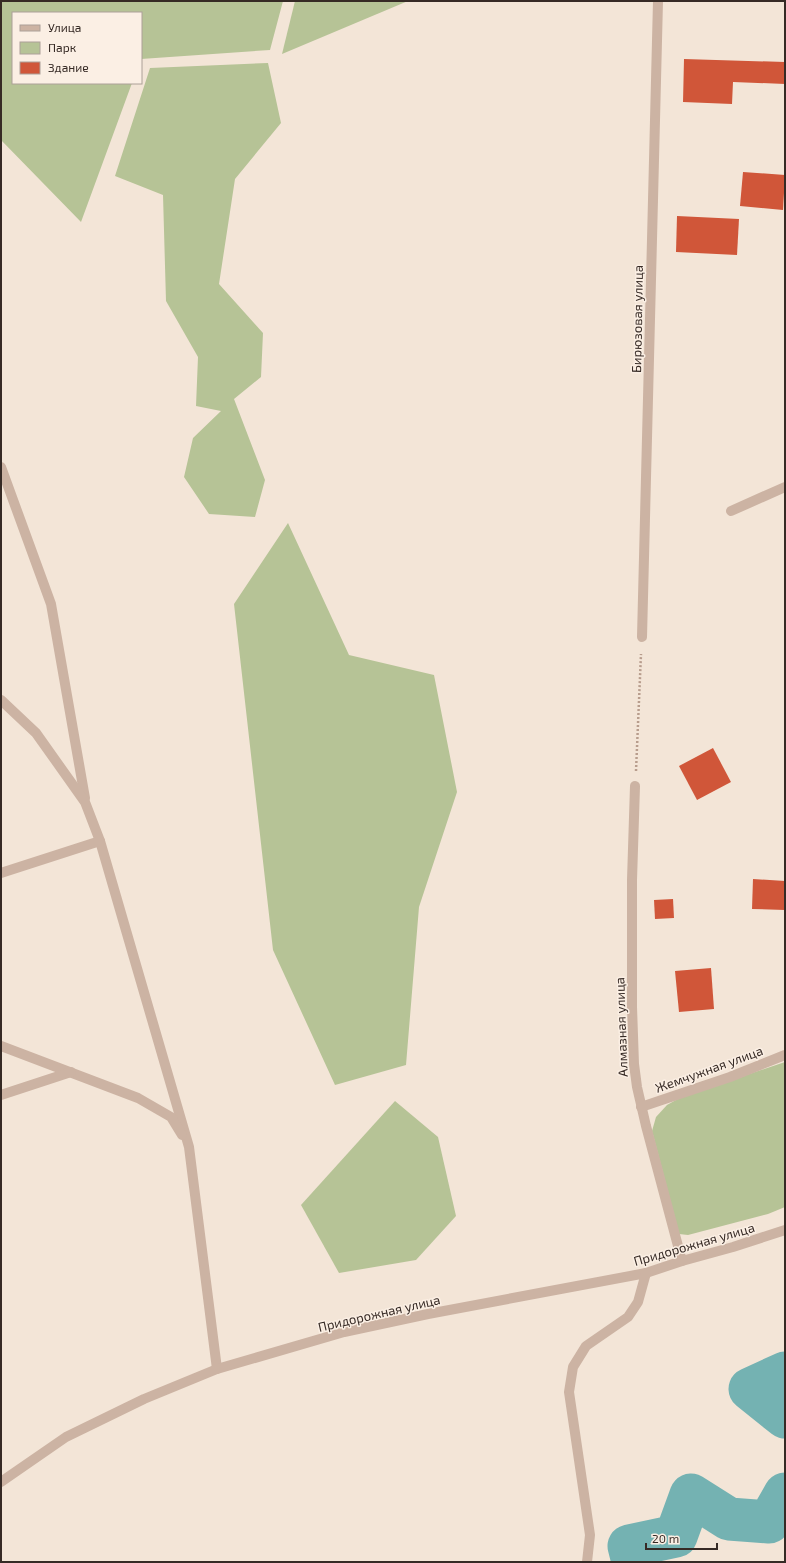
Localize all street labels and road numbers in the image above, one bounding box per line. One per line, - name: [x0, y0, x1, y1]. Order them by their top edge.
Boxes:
- street label: Бирюзовая улица: [628, 265, 646, 373]
- street label: Алмазная улица: [611, 977, 631, 1077]
- street label: Жемчужная улица: [653, 1042, 765, 1096]
- street label: Придорожная улица: [632, 1219, 756, 1269]
- street label: Придорожная улица: [316, 1291, 442, 1335]

